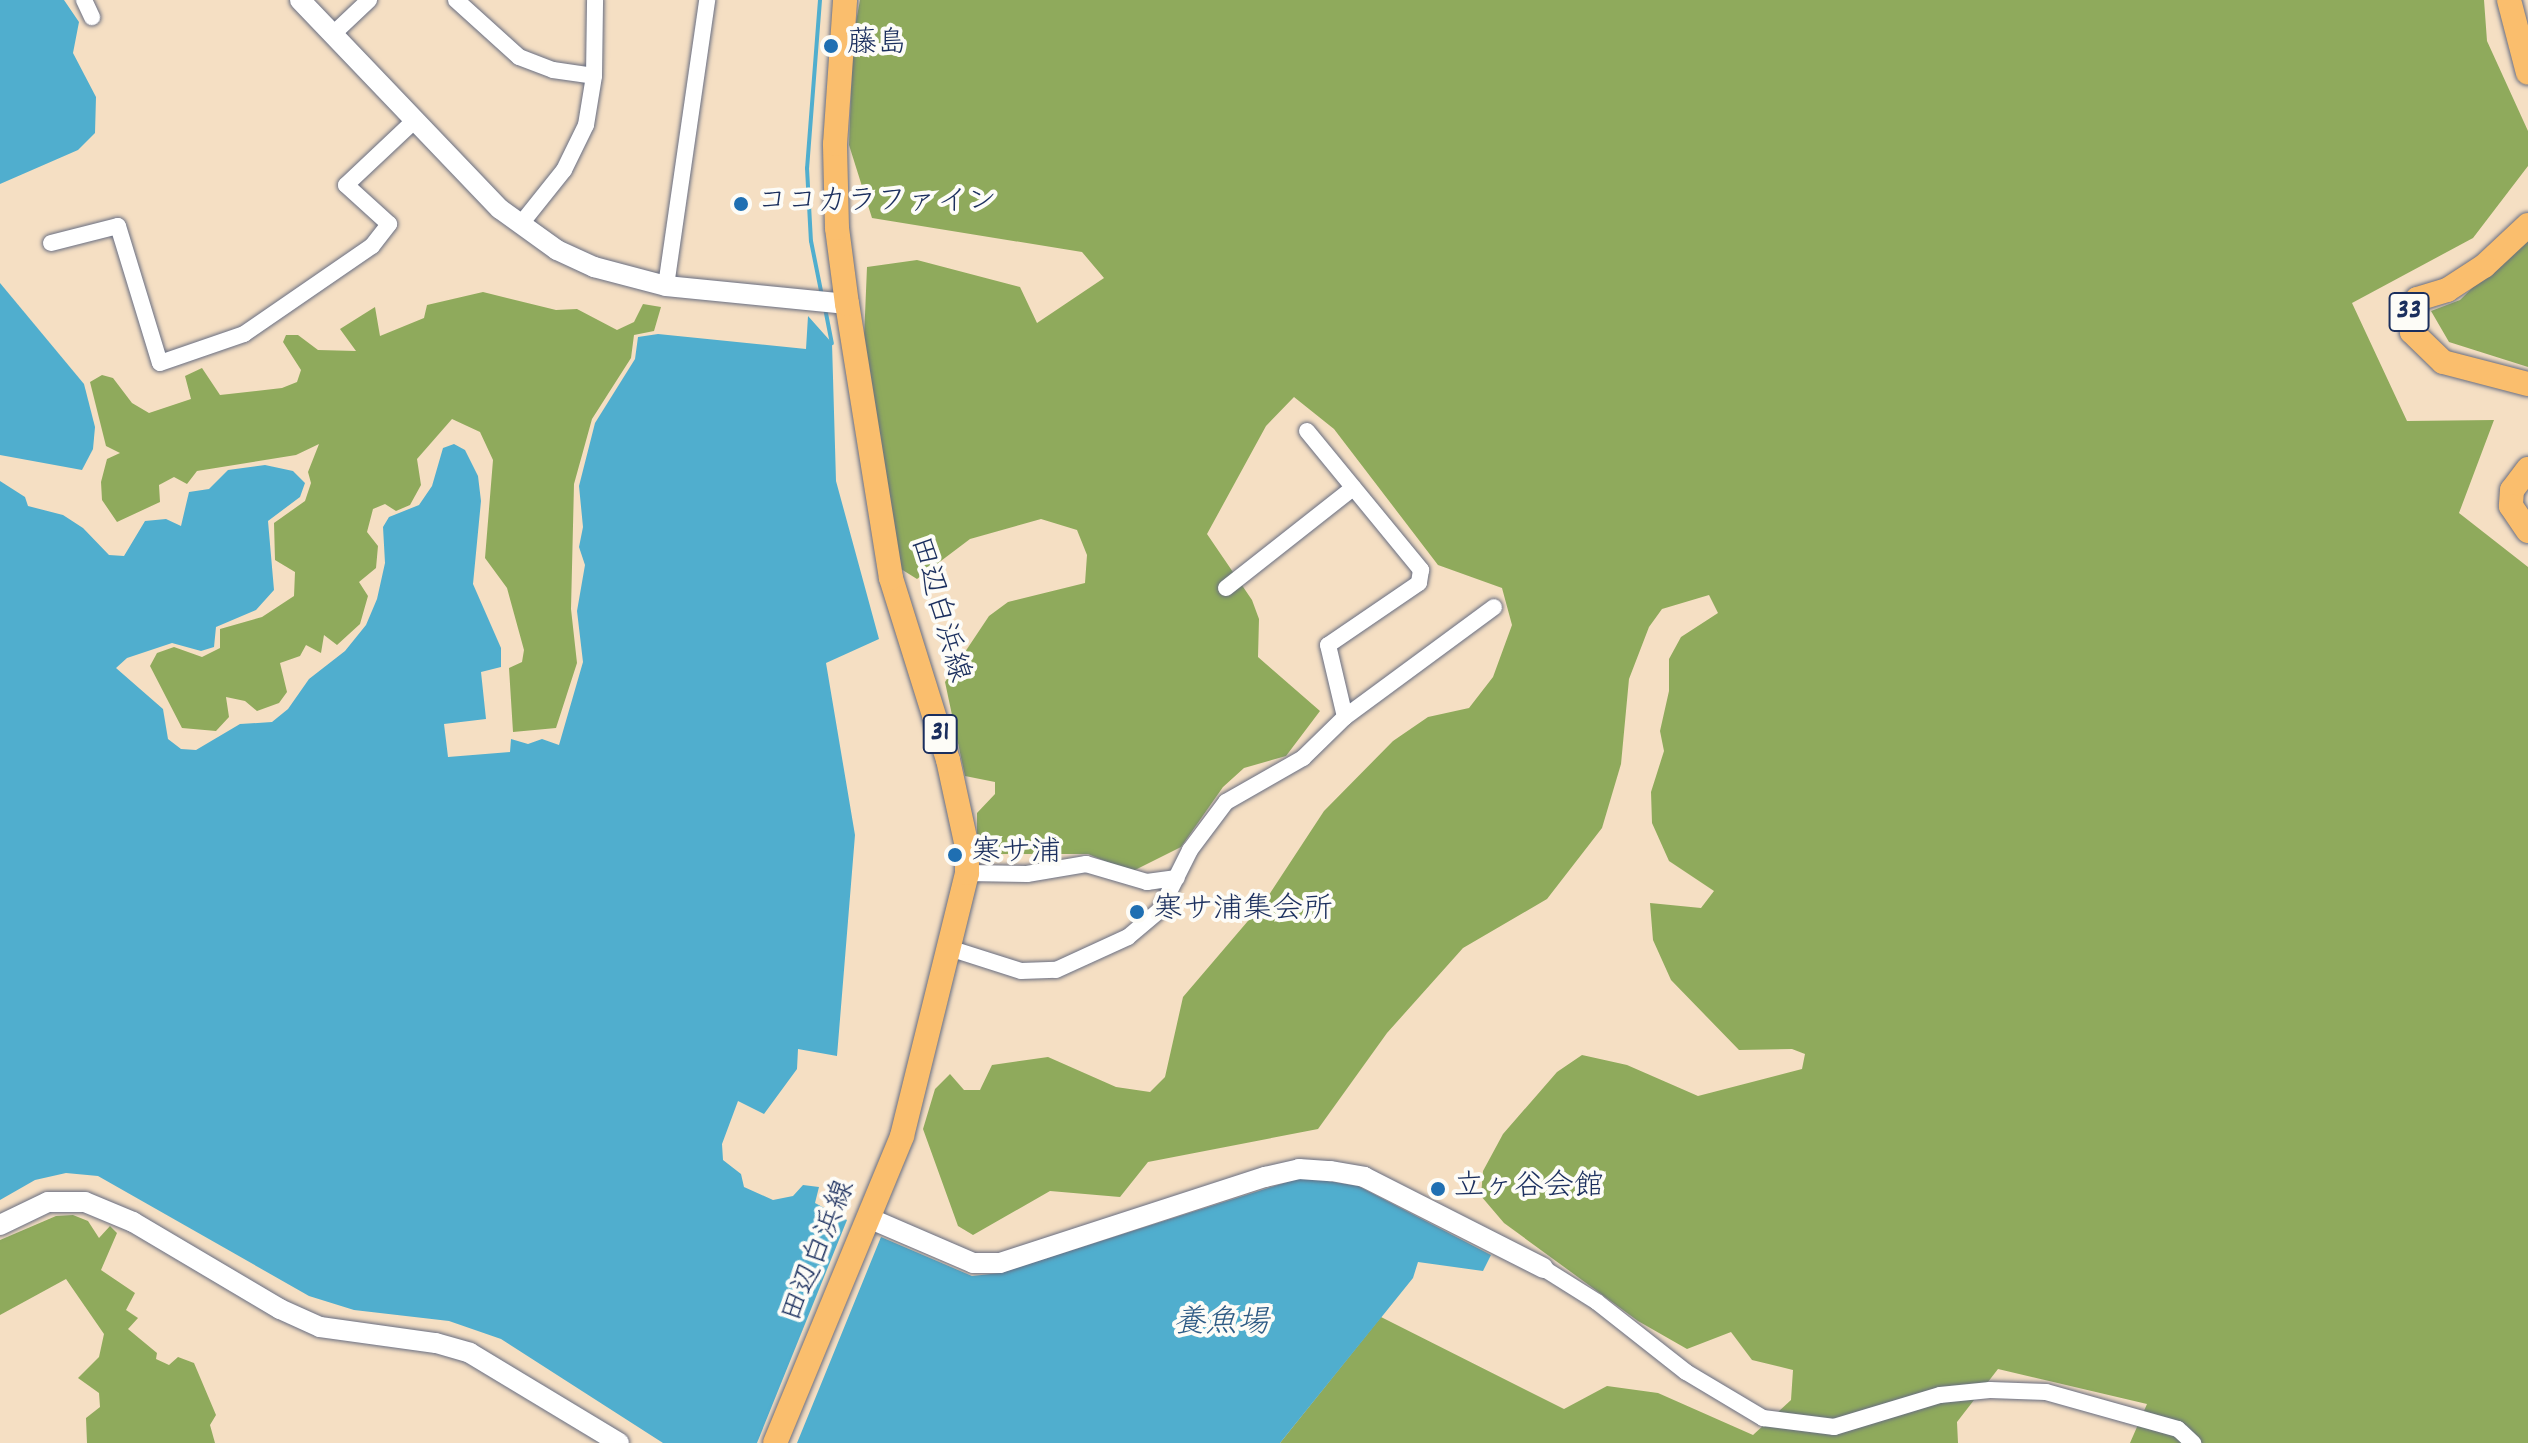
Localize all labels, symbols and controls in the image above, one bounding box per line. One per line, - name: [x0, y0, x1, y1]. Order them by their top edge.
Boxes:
- place label: 藤島: [847, 28, 907, 64]
- marker: 藤島: [822, 37, 840, 55]
- place label: ココカラファイン: [757, 186, 997, 222]
- marker: ココカラファイン: [732, 195, 750, 213]
- road number: 33: [2387, 288, 2431, 336]
- street label: 田辺白浜線: [899, 533, 975, 687]
- road number: 31: [922, 710, 958, 758]
- place label: 寒サ浦: [971, 837, 1061, 873]
- marker: 寒サ浦: [946, 846, 964, 864]
- place label: 寒サ浦集会所: [1153, 894, 1333, 930]
- marker: 寒サ浦集会所: [1128, 903, 1146, 921]
- place label: 立ヶ谷会館: [1454, 1171, 1604, 1207]
- street label: 田辺白浜線: [776, 1176, 866, 1328]
- marker: 立ヶ谷会館: [1429, 1180, 1447, 1198]
- water label: 養魚場: [1173, 1306, 1269, 1344]

